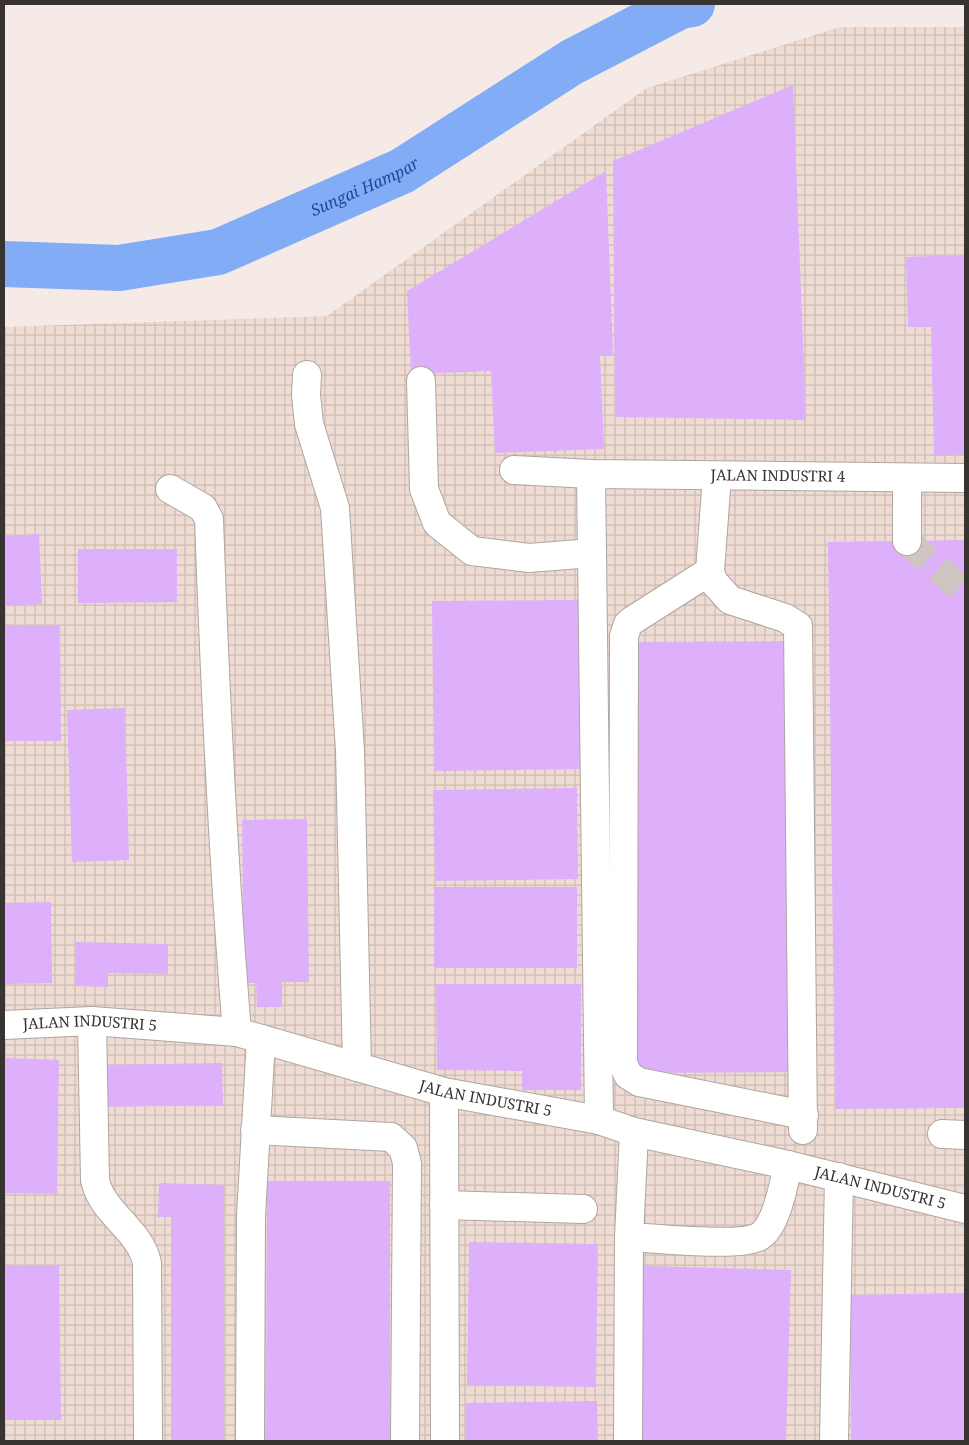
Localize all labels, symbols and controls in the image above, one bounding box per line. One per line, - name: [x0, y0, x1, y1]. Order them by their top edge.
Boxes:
- water label: Sungai Hampar: [307, 152, 424, 221]
- street label: JALAN INDUSTRI 4: [709, 464, 846, 486]
- street label: JALAN INDUSTRI 5: [21, 1010, 158, 1035]
- street label: JALAN INDUSTRI 5: [416, 1074, 553, 1120]
- street label: JALAN INDUSTRI 5: [812, 1161, 948, 1213]

